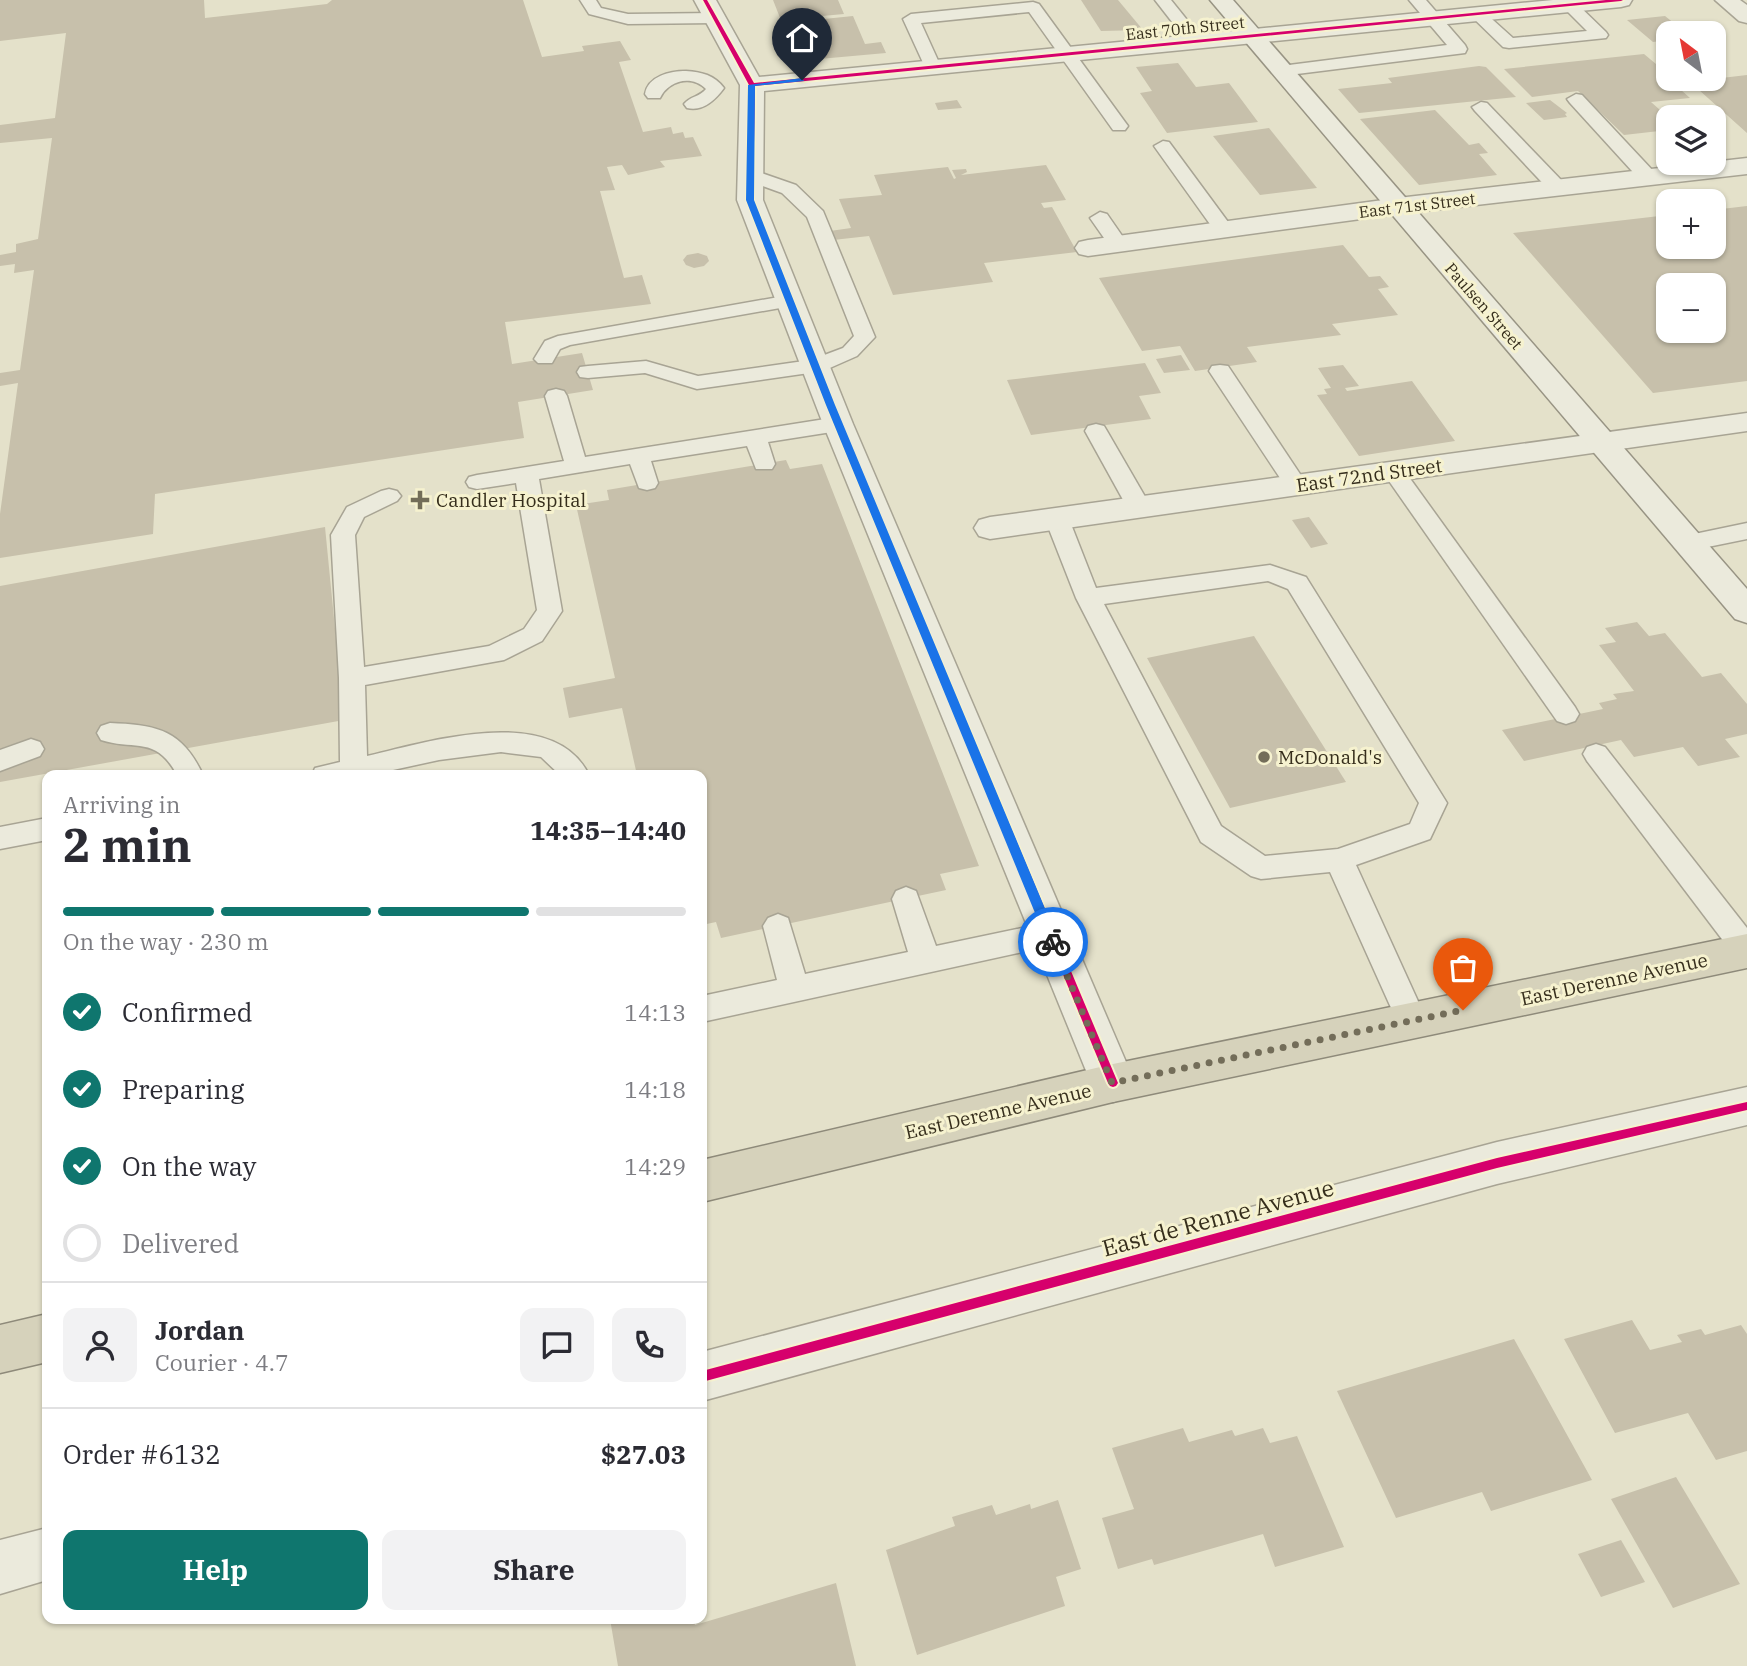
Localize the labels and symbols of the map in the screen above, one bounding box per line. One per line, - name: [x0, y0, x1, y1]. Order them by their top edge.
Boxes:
- pin: [772, 8, 832, 80]
- street label: East 70th Street: [1125, 12, 1246, 44]
- north arrow: [1656, 21, 1726, 91]
- street label: East 71st Street: [1358, 188, 1477, 222]
- street label: Paulsen Street: [1441, 259, 1527, 354]
- street label: East 72nd Street: [1294, 453, 1444, 497]
- place label: Candler Hospital: [436, 488, 587, 512]
- marker: Candler Hospital: [410, 490, 430, 510]
- place label: McDonald's: [1278, 745, 1382, 769]
- marker: McDonald's: [1256, 749, 1272, 765]
- courier: [1018, 907, 1088, 977]
- pin: [1433, 938, 1493, 1010]
- street label: East Derenne Avenue: [1518, 947, 1710, 1011]
- street label: East Derenne Avenue: [902, 1078, 1094, 1144]
- street label: East de Renne Avenue: [1099, 1172, 1337, 1262]

